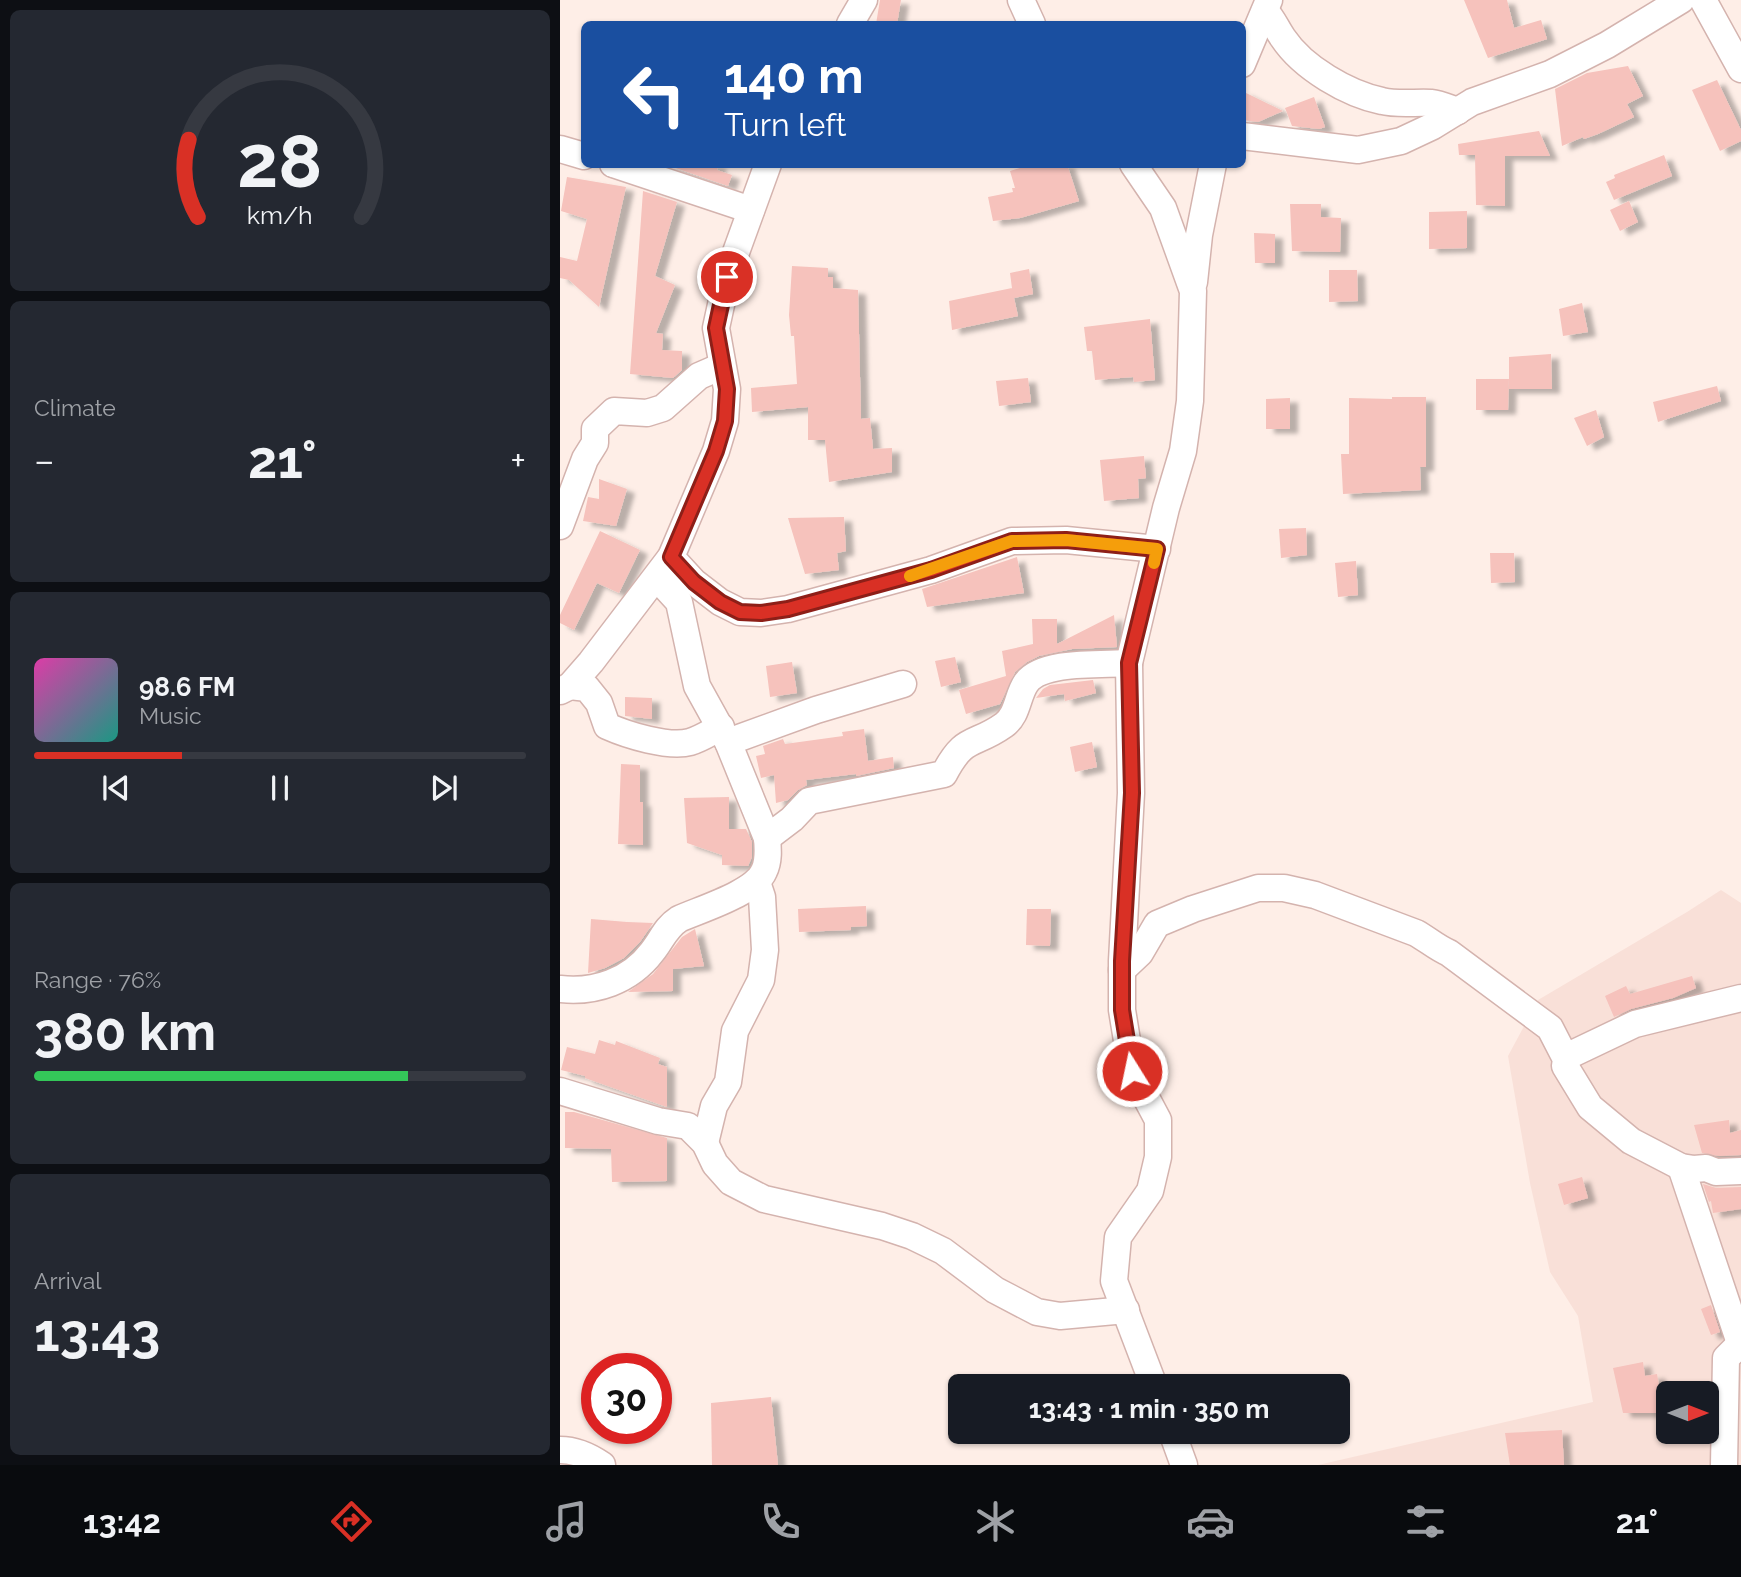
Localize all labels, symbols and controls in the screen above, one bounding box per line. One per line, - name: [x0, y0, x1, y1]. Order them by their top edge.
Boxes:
- text: 140 m: [724, 47, 864, 104]
- icon: left: [609, 49, 700, 140]
- text: Turn left: [724, 106, 846, 143]
- text: 28: [237, 119, 323, 204]
- text: km/h: [247, 199, 313, 229]
- pin: [697, 247, 757, 307]
- icon: arrive: [708, 258, 746, 296]
- text: Climate: [34, 394, 116, 421]
- text: 21°: [248, 429, 317, 490]
- text: −: [34, 438, 54, 483]
- text: +: [510, 438, 526, 483]
- text: 98.6 FM: [139, 672, 235, 702]
- text: Music: [139, 702, 202, 729]
- icon: previous: [97, 769, 135, 807]
- icon: pause: [261, 769, 299, 807]
- icon: next: [425, 769, 463, 807]
- text: Range · 76%: [34, 966, 161, 993]
- text: 380 km: [34, 1001, 216, 1062]
- position arrow: [1095, 1034, 1169, 1108]
- text: Arrival: [34, 1267, 101, 1294]
- text: 13:43: [34, 1302, 160, 1363]
- speed limit sign: 30: [581, 1353, 672, 1444]
- north arrow: [1656, 1381, 1718, 1444]
- map controls: [1656, 1381, 1719, 1444]
- text: 13:43 · 1 min · 350 m: [1029, 1394, 1269, 1424]
- icon: directions: [327, 1497, 376, 1546]
- icon: music: [542, 1497, 591, 1546]
- icon: phone: [756, 1497, 805, 1546]
- icon: climate: [971, 1497, 1020, 1546]
- icon: car: [1186, 1497, 1235, 1546]
- icon: filters: [1401, 1497, 1450, 1546]
- text: 13:42: [83, 1503, 161, 1540]
- text: 21°: [1616, 1503, 1658, 1540]

